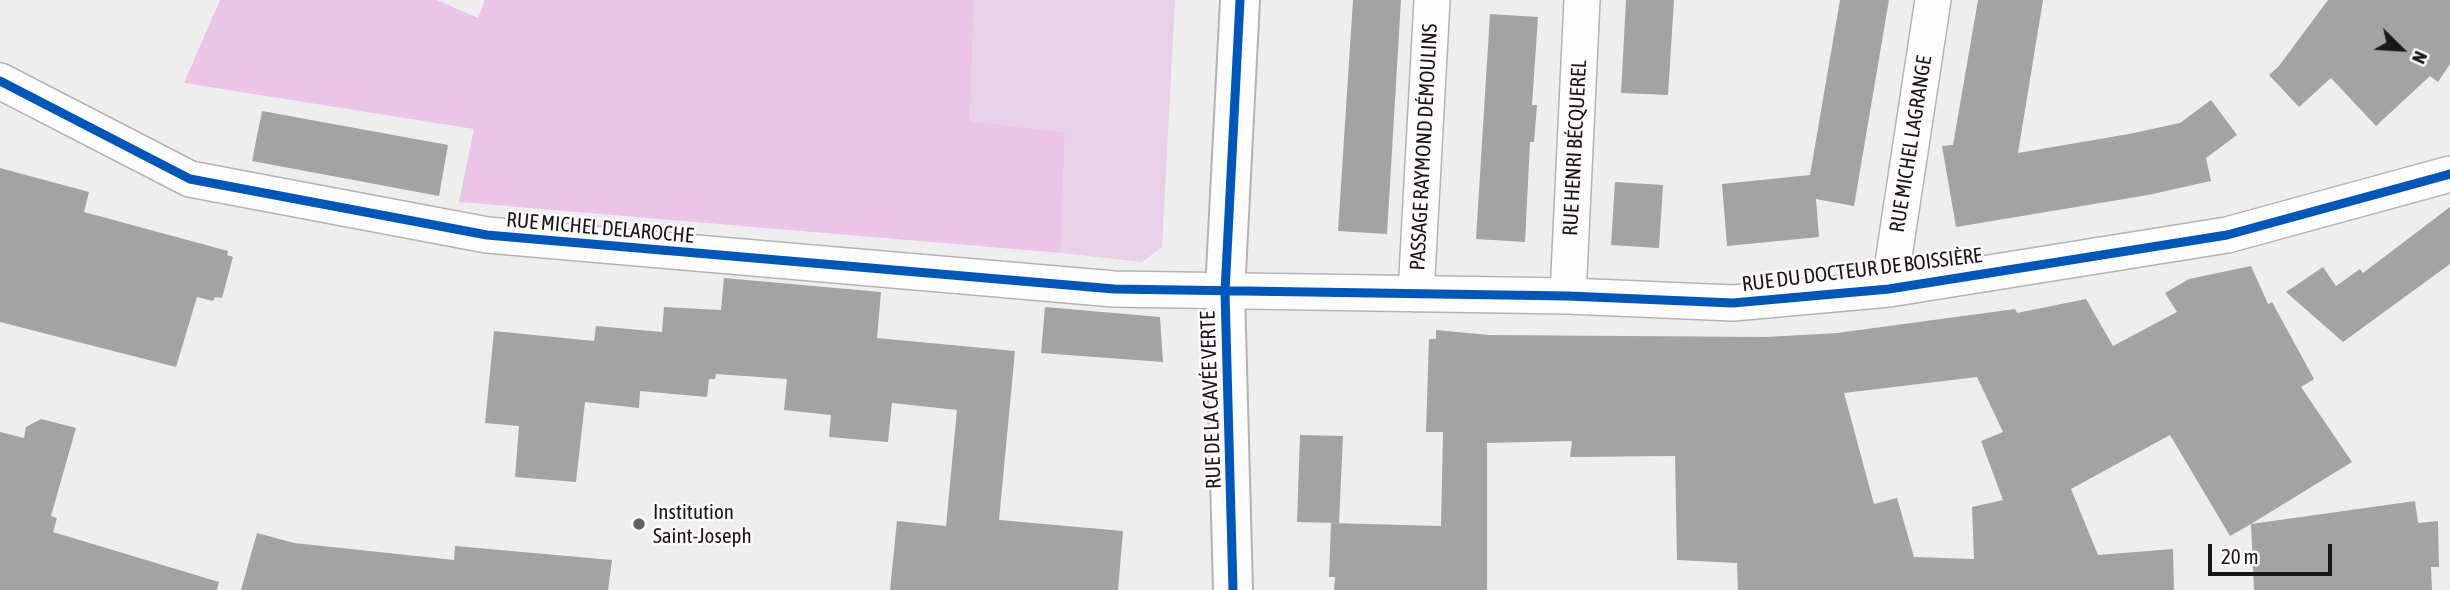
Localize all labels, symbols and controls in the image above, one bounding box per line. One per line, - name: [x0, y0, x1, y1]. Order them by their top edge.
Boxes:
- north arrow: [2366, 14, 2436, 84]
- street label: PASSAGE RAYMOND DÉMOULINS: [1405, 23, 1443, 271]
- text: N: [2408, 48, 2433, 67]
- street label: RUE MICHEL LAGRANGE: [1885, 54, 1937, 234]
- street label: RUE HENRI BÉCQUEREL: [1558, 59, 1592, 237]
- street label: RUE MICHEL DELAROCHE: [505, 207, 695, 249]
- street label: RUE DU DOCTEUR DE BOISSIÈRE: [1741, 243, 1983, 297]
- street label: RUE DE LA CAVÉE VERTE: [1195, 311, 1227, 489]
- place label: Institution Saint-Joseph: [653, 499, 752, 549]
- marker: Institution Saint-Joseph: [631, 516, 647, 532]
- scale bar: [2212, 530, 2336, 574]
- text: 20 m: [2221, 544, 2259, 568]

